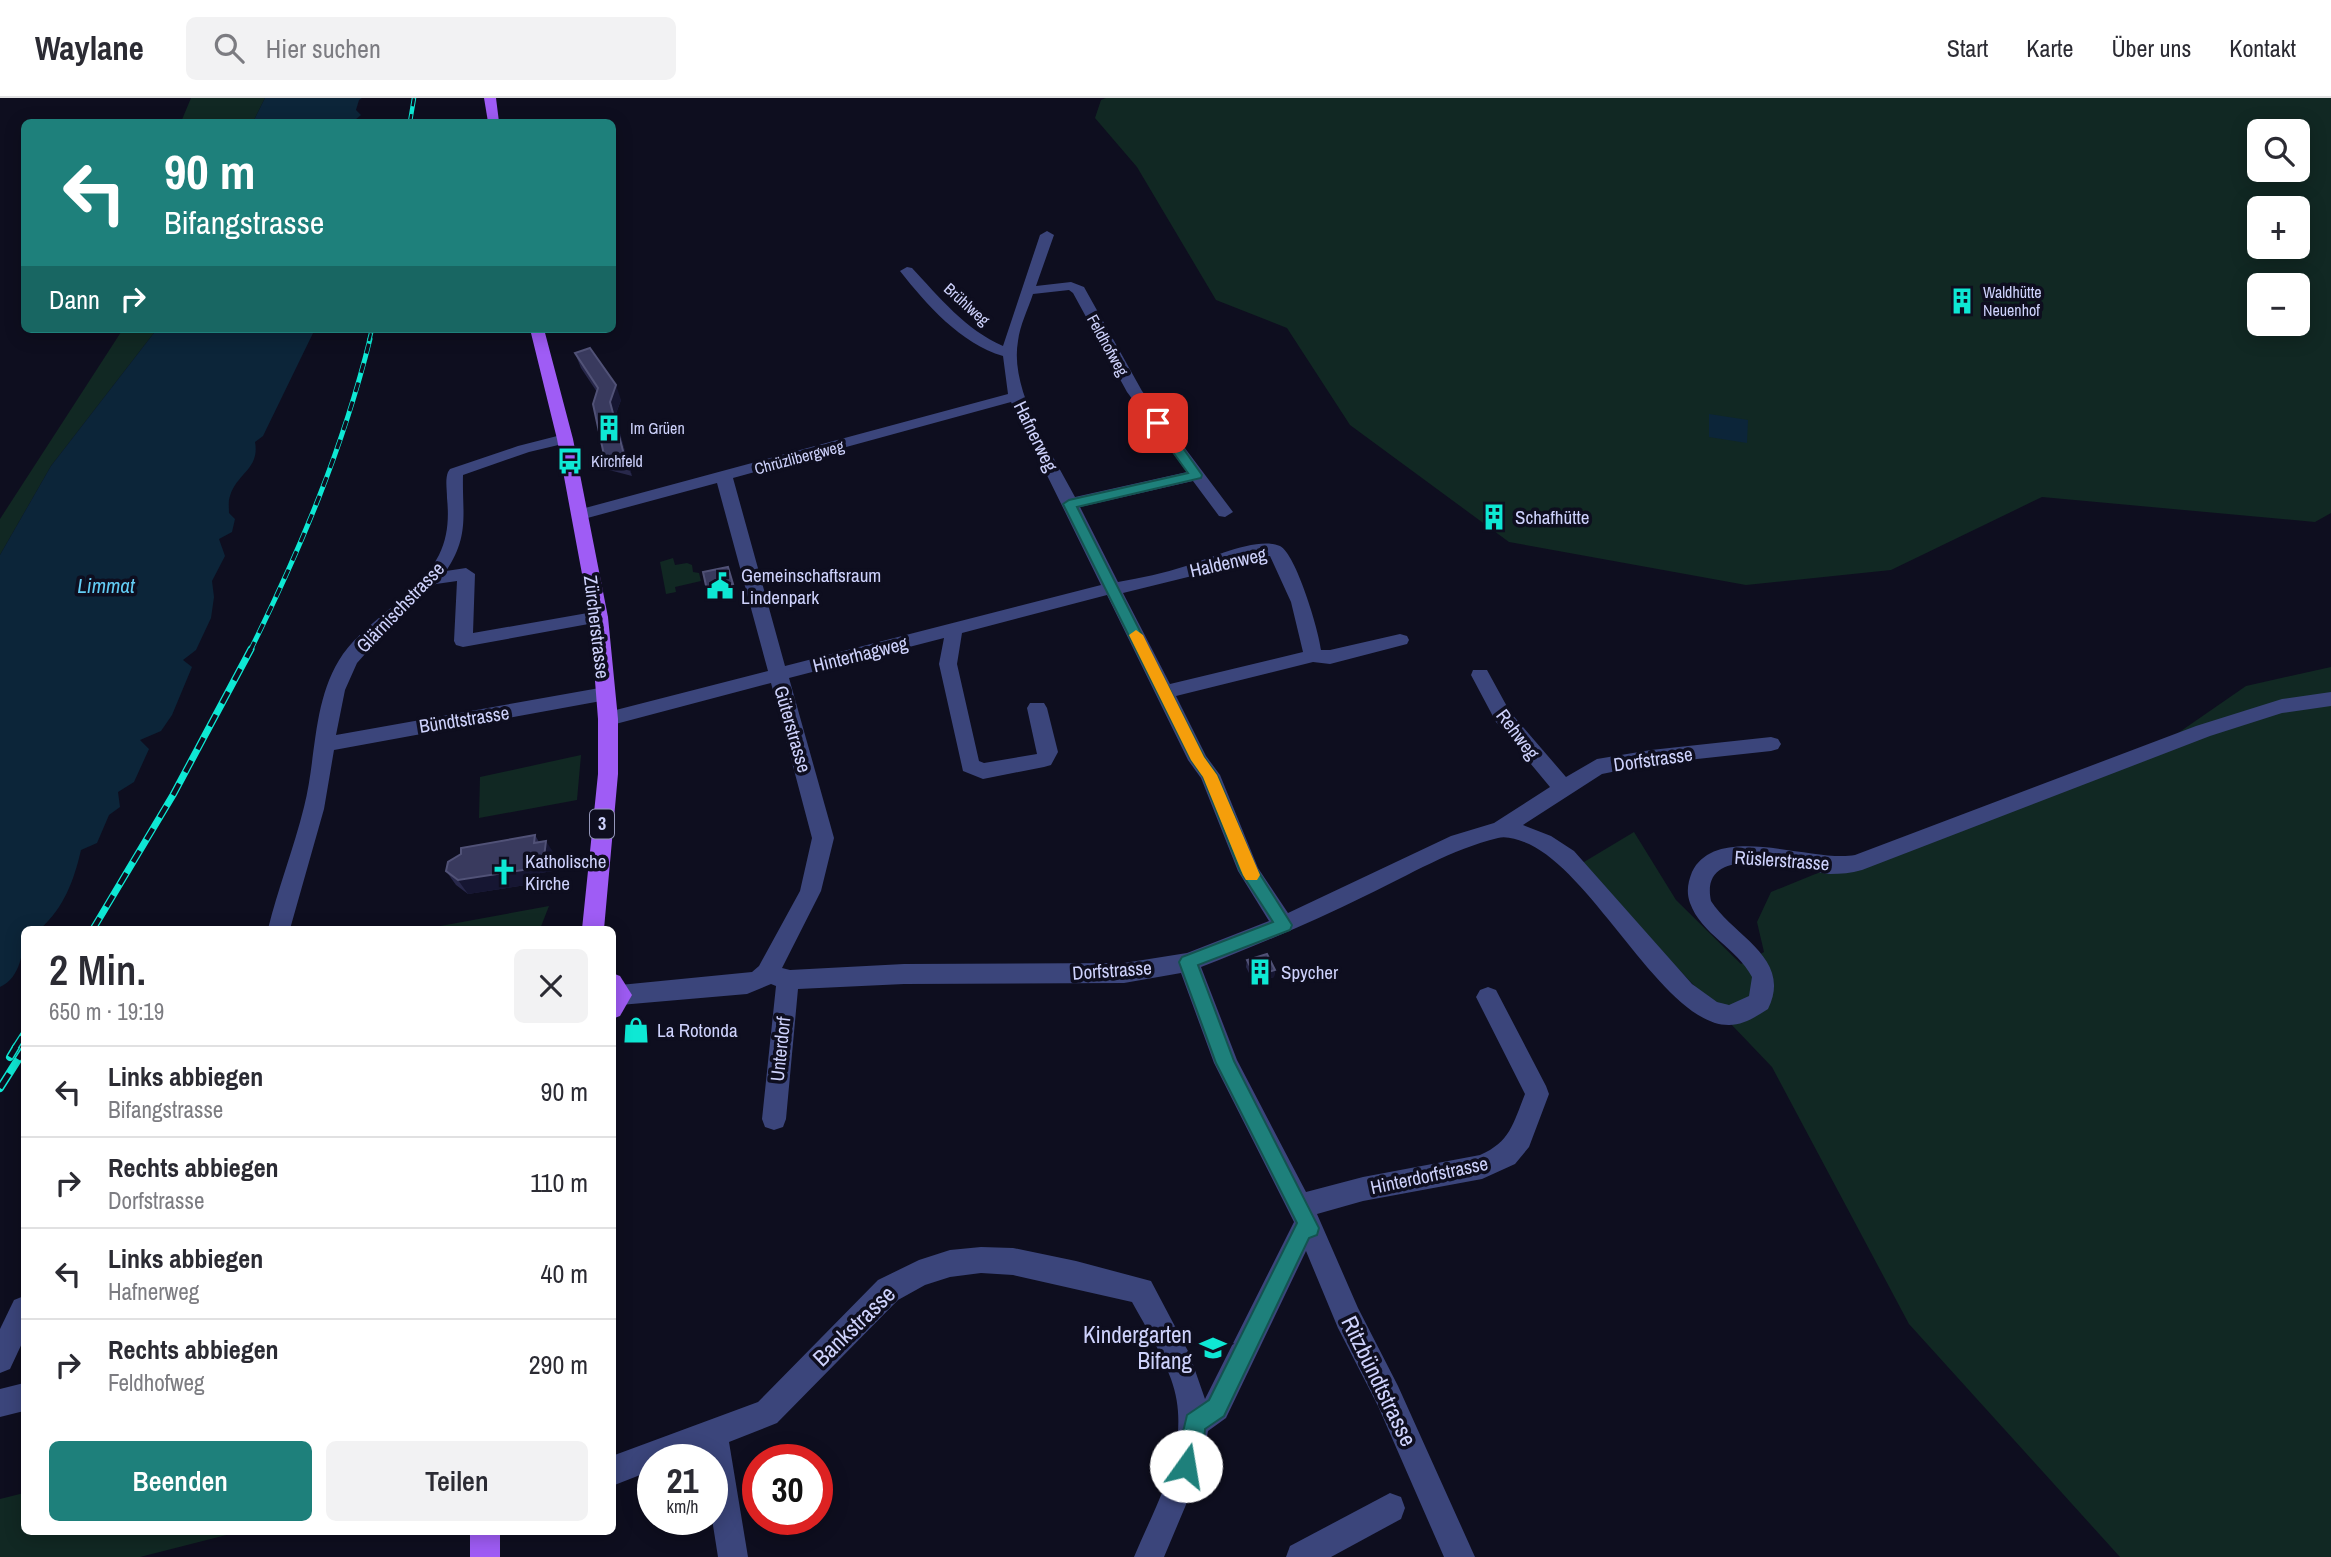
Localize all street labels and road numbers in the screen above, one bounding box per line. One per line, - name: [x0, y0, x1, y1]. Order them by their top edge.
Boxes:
- street label: Brühlweg: [939, 278, 995, 331]
- street label: Feldhofweg: [1082, 310, 1134, 380]
- street label: Hafnerweg: [1008, 396, 1064, 476]
- street label: Chrüzlibergweg: [752, 434, 847, 480]
- street label: Haldenweg: [1187, 540, 1269, 583]
- street label: Glärnischstrasse: [350, 556, 450, 658]
- street label: Zürcherstrasse: [578, 574, 616, 680]
- street label: Hinterhagweg: [810, 630, 911, 678]
- street label: Güterstrasse: [768, 683, 818, 775]
- street label: Bündtstrasse: [417, 699, 511, 739]
- street label: Rehweg: [1490, 703, 1546, 765]
- street label: Dorfstrasse: [1612, 741, 1694, 777]
- road number: 3: [590, 810, 614, 838]
- street label: Rüslerstrasse: [1734, 844, 1830, 876]
- street label: Dorfstrasse: [1071, 954, 1153, 986]
- street label: Unterdorf: [764, 1015, 796, 1083]
- street label: Hinterdorfstrasse: [1368, 1150, 1490, 1200]
- street label: Bankstrasse: [806, 1278, 902, 1373]
- street label: Ritzbündtstrasse: [1334, 1310, 1424, 1451]

